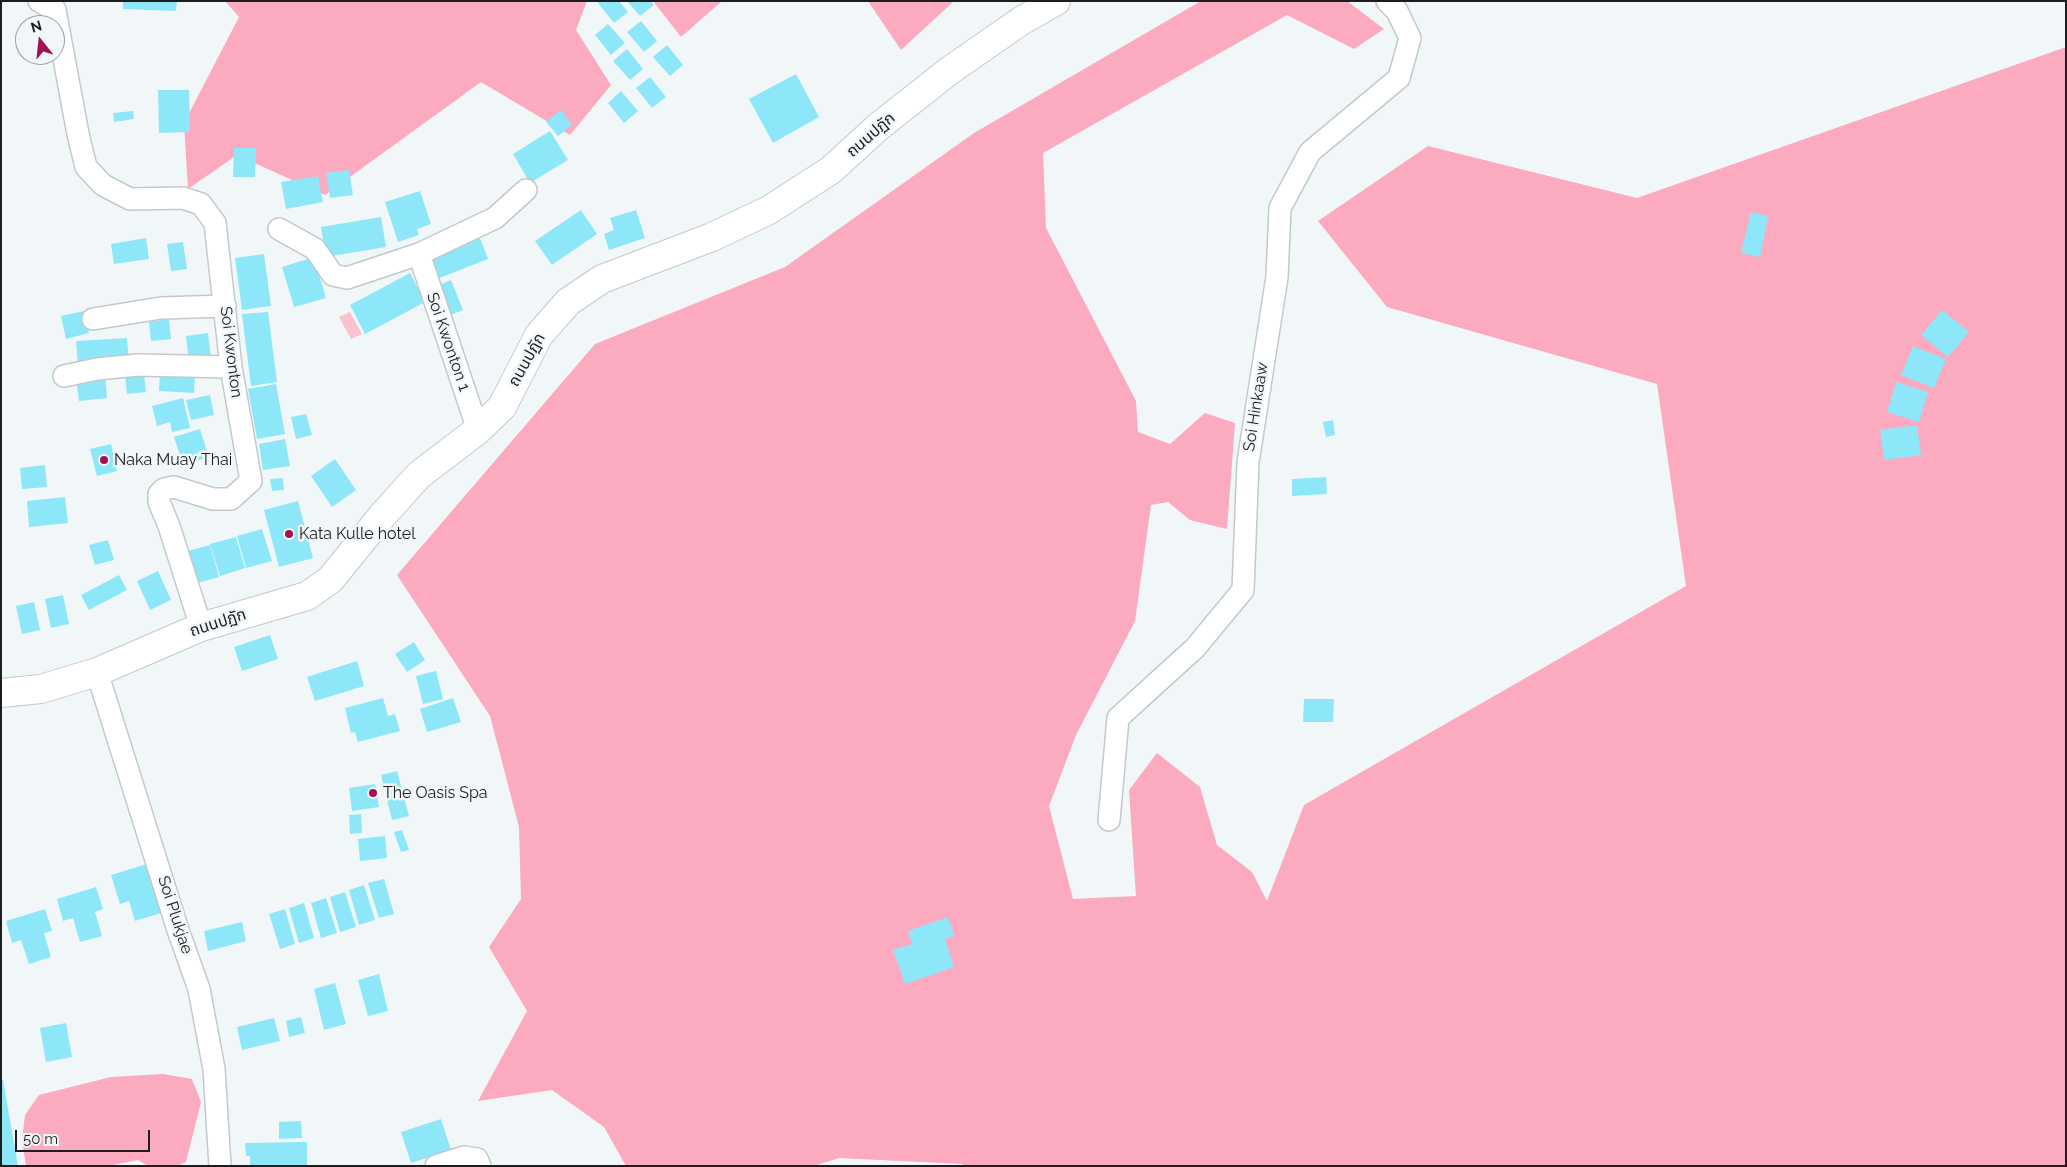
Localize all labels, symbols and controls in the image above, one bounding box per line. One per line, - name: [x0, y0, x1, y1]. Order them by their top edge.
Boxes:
- north arrow: [15, 15, 65, 65]
- text: N: [29, 17, 43, 36]
- street label: ถนนปฏัก: [843, 109, 899, 161]
- street label: Soi Kwonton 1: [422, 290, 474, 394]
- street label: Soi Kwonton: [216, 305, 246, 399]
- street label: ถนนปฏัก: [505, 330, 549, 390]
- street label: Soi Hinkaaw: [1239, 361, 1273, 453]
- place label: Naka Muay Thai: [114, 450, 232, 470]
- marker: Naka Muay Thai: [98, 454, 110, 466]
- place label: Kata Kulle hotel: [299, 524, 415, 544]
- marker: Kata Kulle hotel: [283, 528, 295, 540]
- street label: ถนนปฏัก: [187, 605, 249, 641]
- place label: The Oasis Spa: [383, 783, 488, 803]
- marker: The Oasis Spa: [367, 787, 379, 799]
- street label: Soi Plukjae: [153, 874, 197, 956]
- scale bar: [18, 1120, 152, 1152]
- text: 50 m: [23, 1130, 58, 1148]

